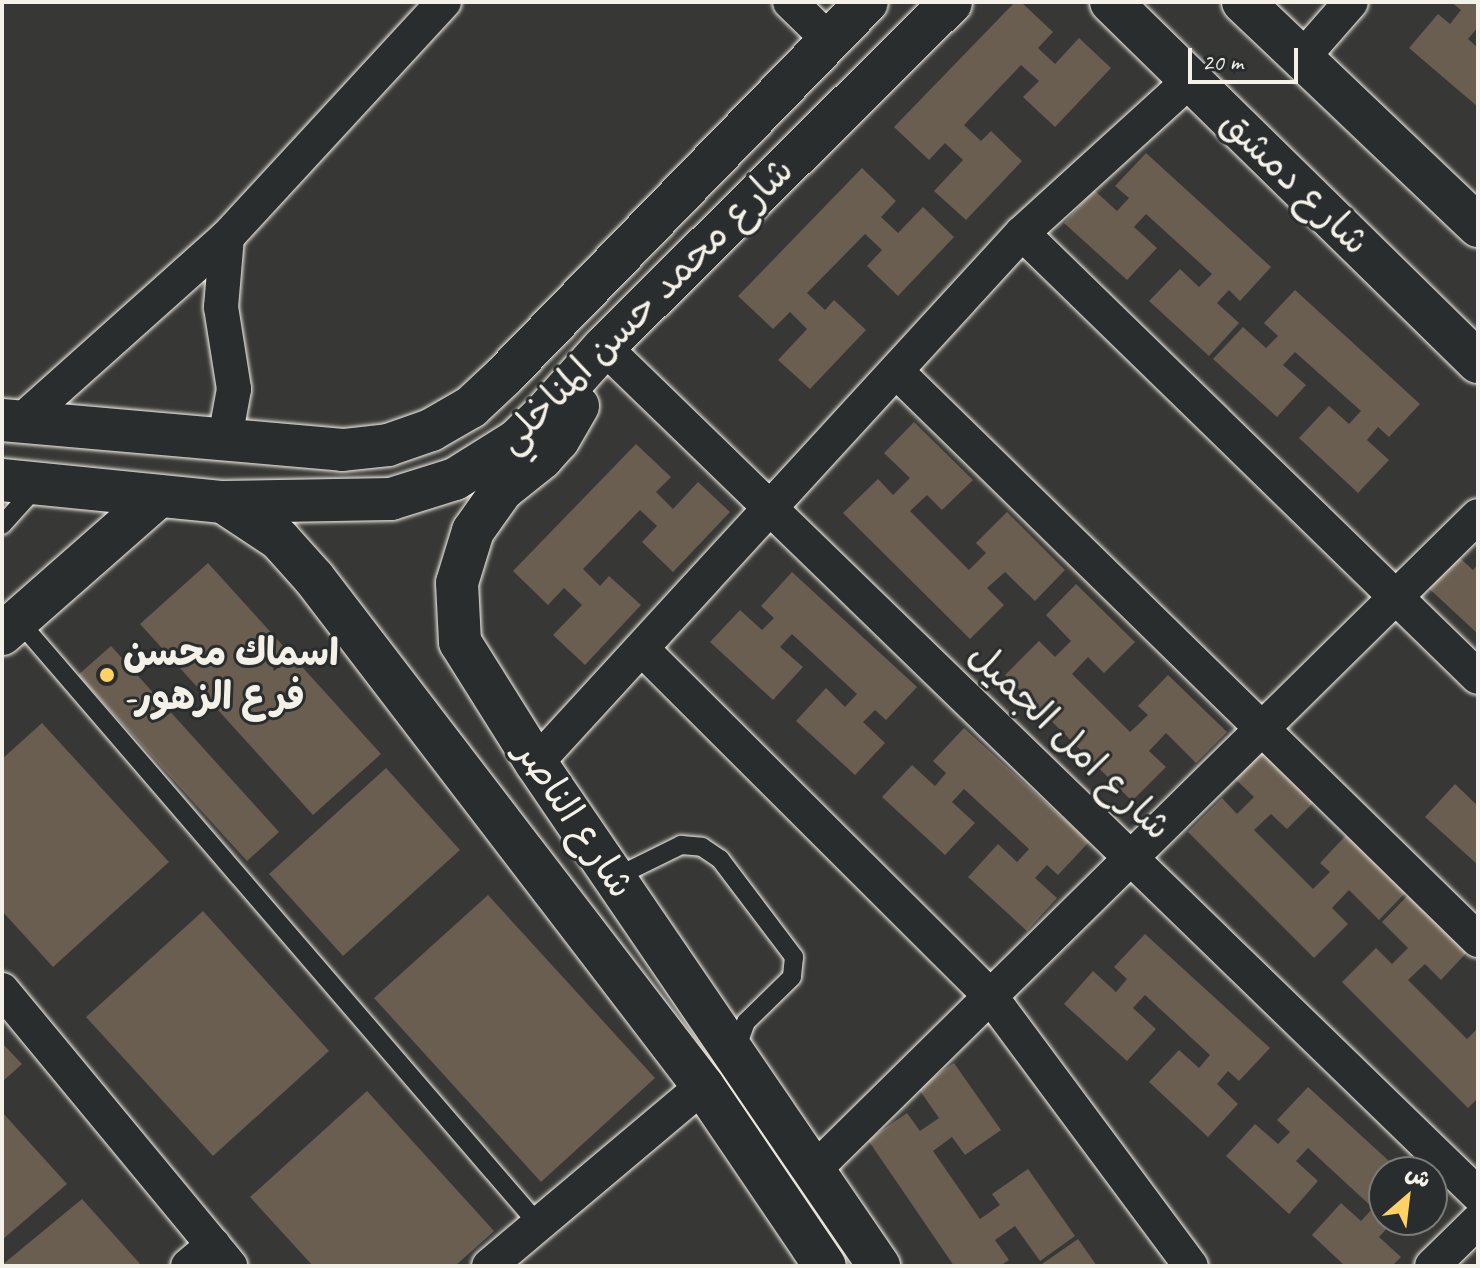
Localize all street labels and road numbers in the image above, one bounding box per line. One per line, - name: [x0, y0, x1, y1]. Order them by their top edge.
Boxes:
- street label: شارع دمشق: [1211, 100, 1379, 264]
- street label: شارع محمد حسن المناخلي: [487, 147, 803, 463]
- street label: شارع امل الجميل: [959, 632, 1181, 850]
- street label: شارع الناصر: [506, 731, 644, 907]

